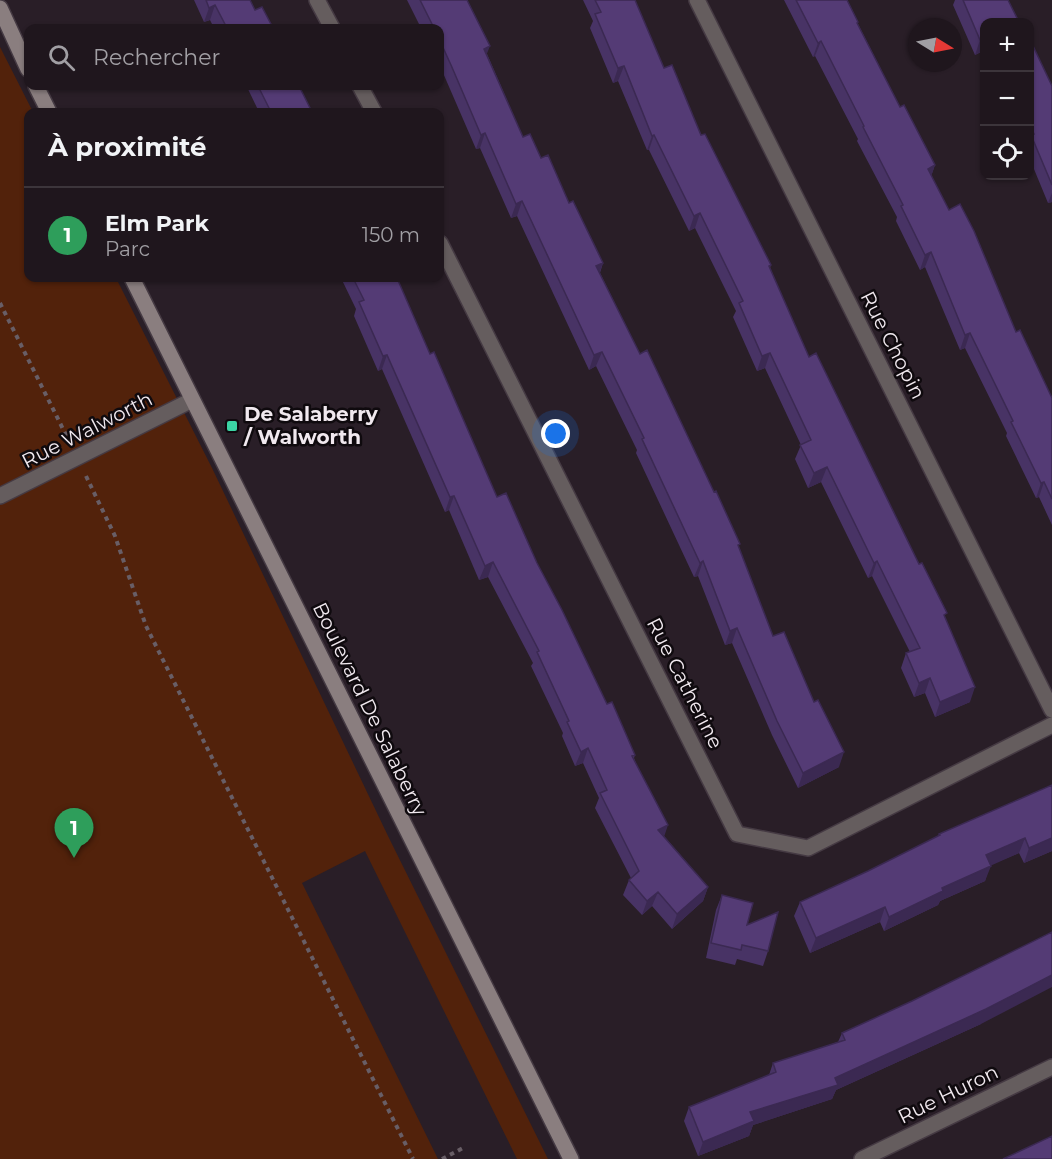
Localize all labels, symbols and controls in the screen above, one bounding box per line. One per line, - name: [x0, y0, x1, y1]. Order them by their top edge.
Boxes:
- north arrow: [908, 18, 962, 72]
- map controls: [980, 18, 1034, 180]
- button: +: [980, 18, 1034, 72]
- search box: [24, 24, 444, 90]
- icon: search: [45, 41, 78, 74]
- text: Rechercher: [93, 44, 220, 71]
- button: −: [980, 72, 1034, 126]
- button: locate: [980, 126, 1034, 180]
- text: À proximité: [48, 131, 207, 163]
- text: Elm Park: [105, 210, 209, 237]
- text: 1: [64, 223, 71, 247]
- text: 150 m: [362, 223, 420, 247]
- text: Parc: [105, 237, 150, 261]
- street label: Rue Chopin: [856, 287, 930, 403]
- street label: Rue Walworth: [18, 387, 156, 473]
- place label: De Salaberry / Walworth: [243, 402, 379, 449]
- marker: De Salaberry / Walworth: [225, 419, 239, 433]
- your location: [541, 419, 570, 448]
- street label: Boulevard De Salaberry: [308, 598, 432, 820]
- street label: Rue Catherine: [642, 614, 728, 752]
- pin: 1: [54, 808, 94, 858]
- street label: Rue Huron: [894, 1059, 1002, 1129]

